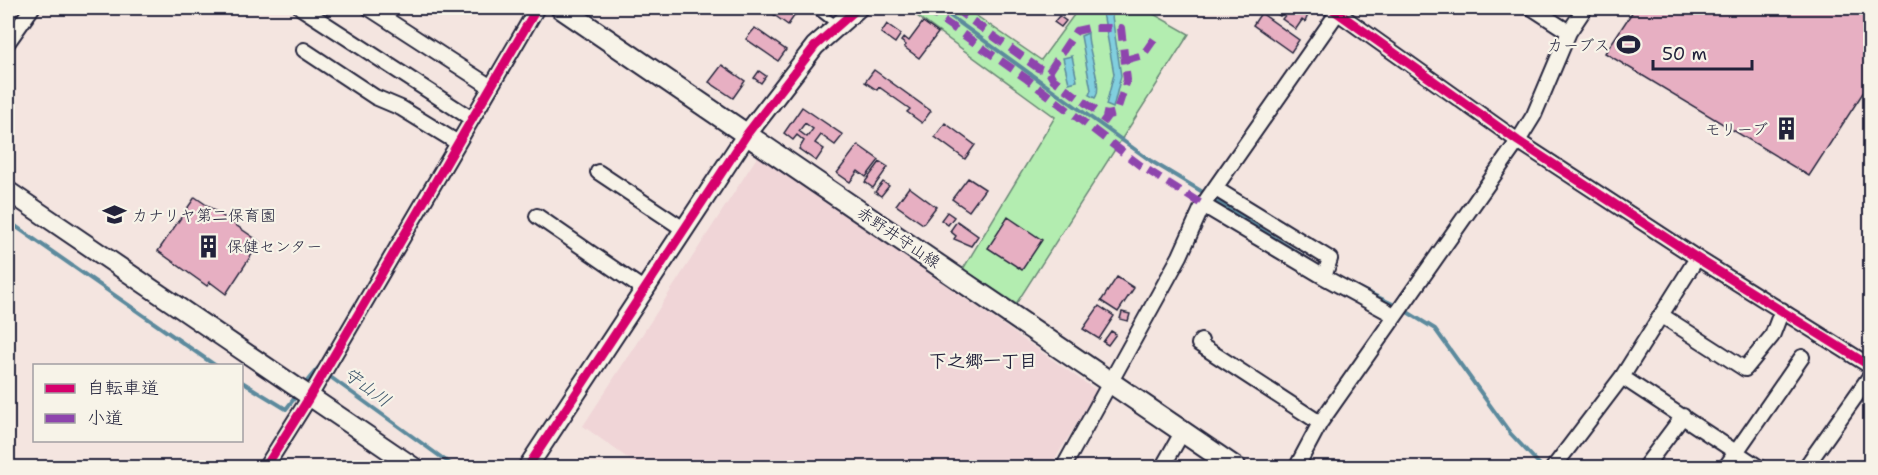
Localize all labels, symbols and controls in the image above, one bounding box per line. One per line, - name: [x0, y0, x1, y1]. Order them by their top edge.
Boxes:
- sports icon: カーブス: [1615, 32, 1641, 58]
- scale bar: [1653, 33, 1752, 71]
- place label: カーブス: [1547, 35, 1610, 56]
- text: 50 m: [1662, 42, 1707, 66]
- building icon: モリーブ: [1773, 116, 1799, 142]
- place label: モリーブ: [1705, 119, 1768, 140]
- school or university icon: カナリヤ第二保育園: [101, 202, 127, 228]
- street label: 赤野井守山線: [853, 202, 944, 273]
- place label: カナリヤ第二保育園: [132, 205, 276, 226]
- building icon: 保健センター: [196, 233, 222, 259]
- place label: 保健センター: [227, 236, 322, 257]
- district label: 下之郷一丁目: [929, 349, 1037, 373]
- water label: 守山川: [338, 361, 396, 413]
- legend: [33, 364, 243, 442]
- text: 自転車道: [87, 376, 159, 400]
- text: 小道: [87, 406, 123, 430]

